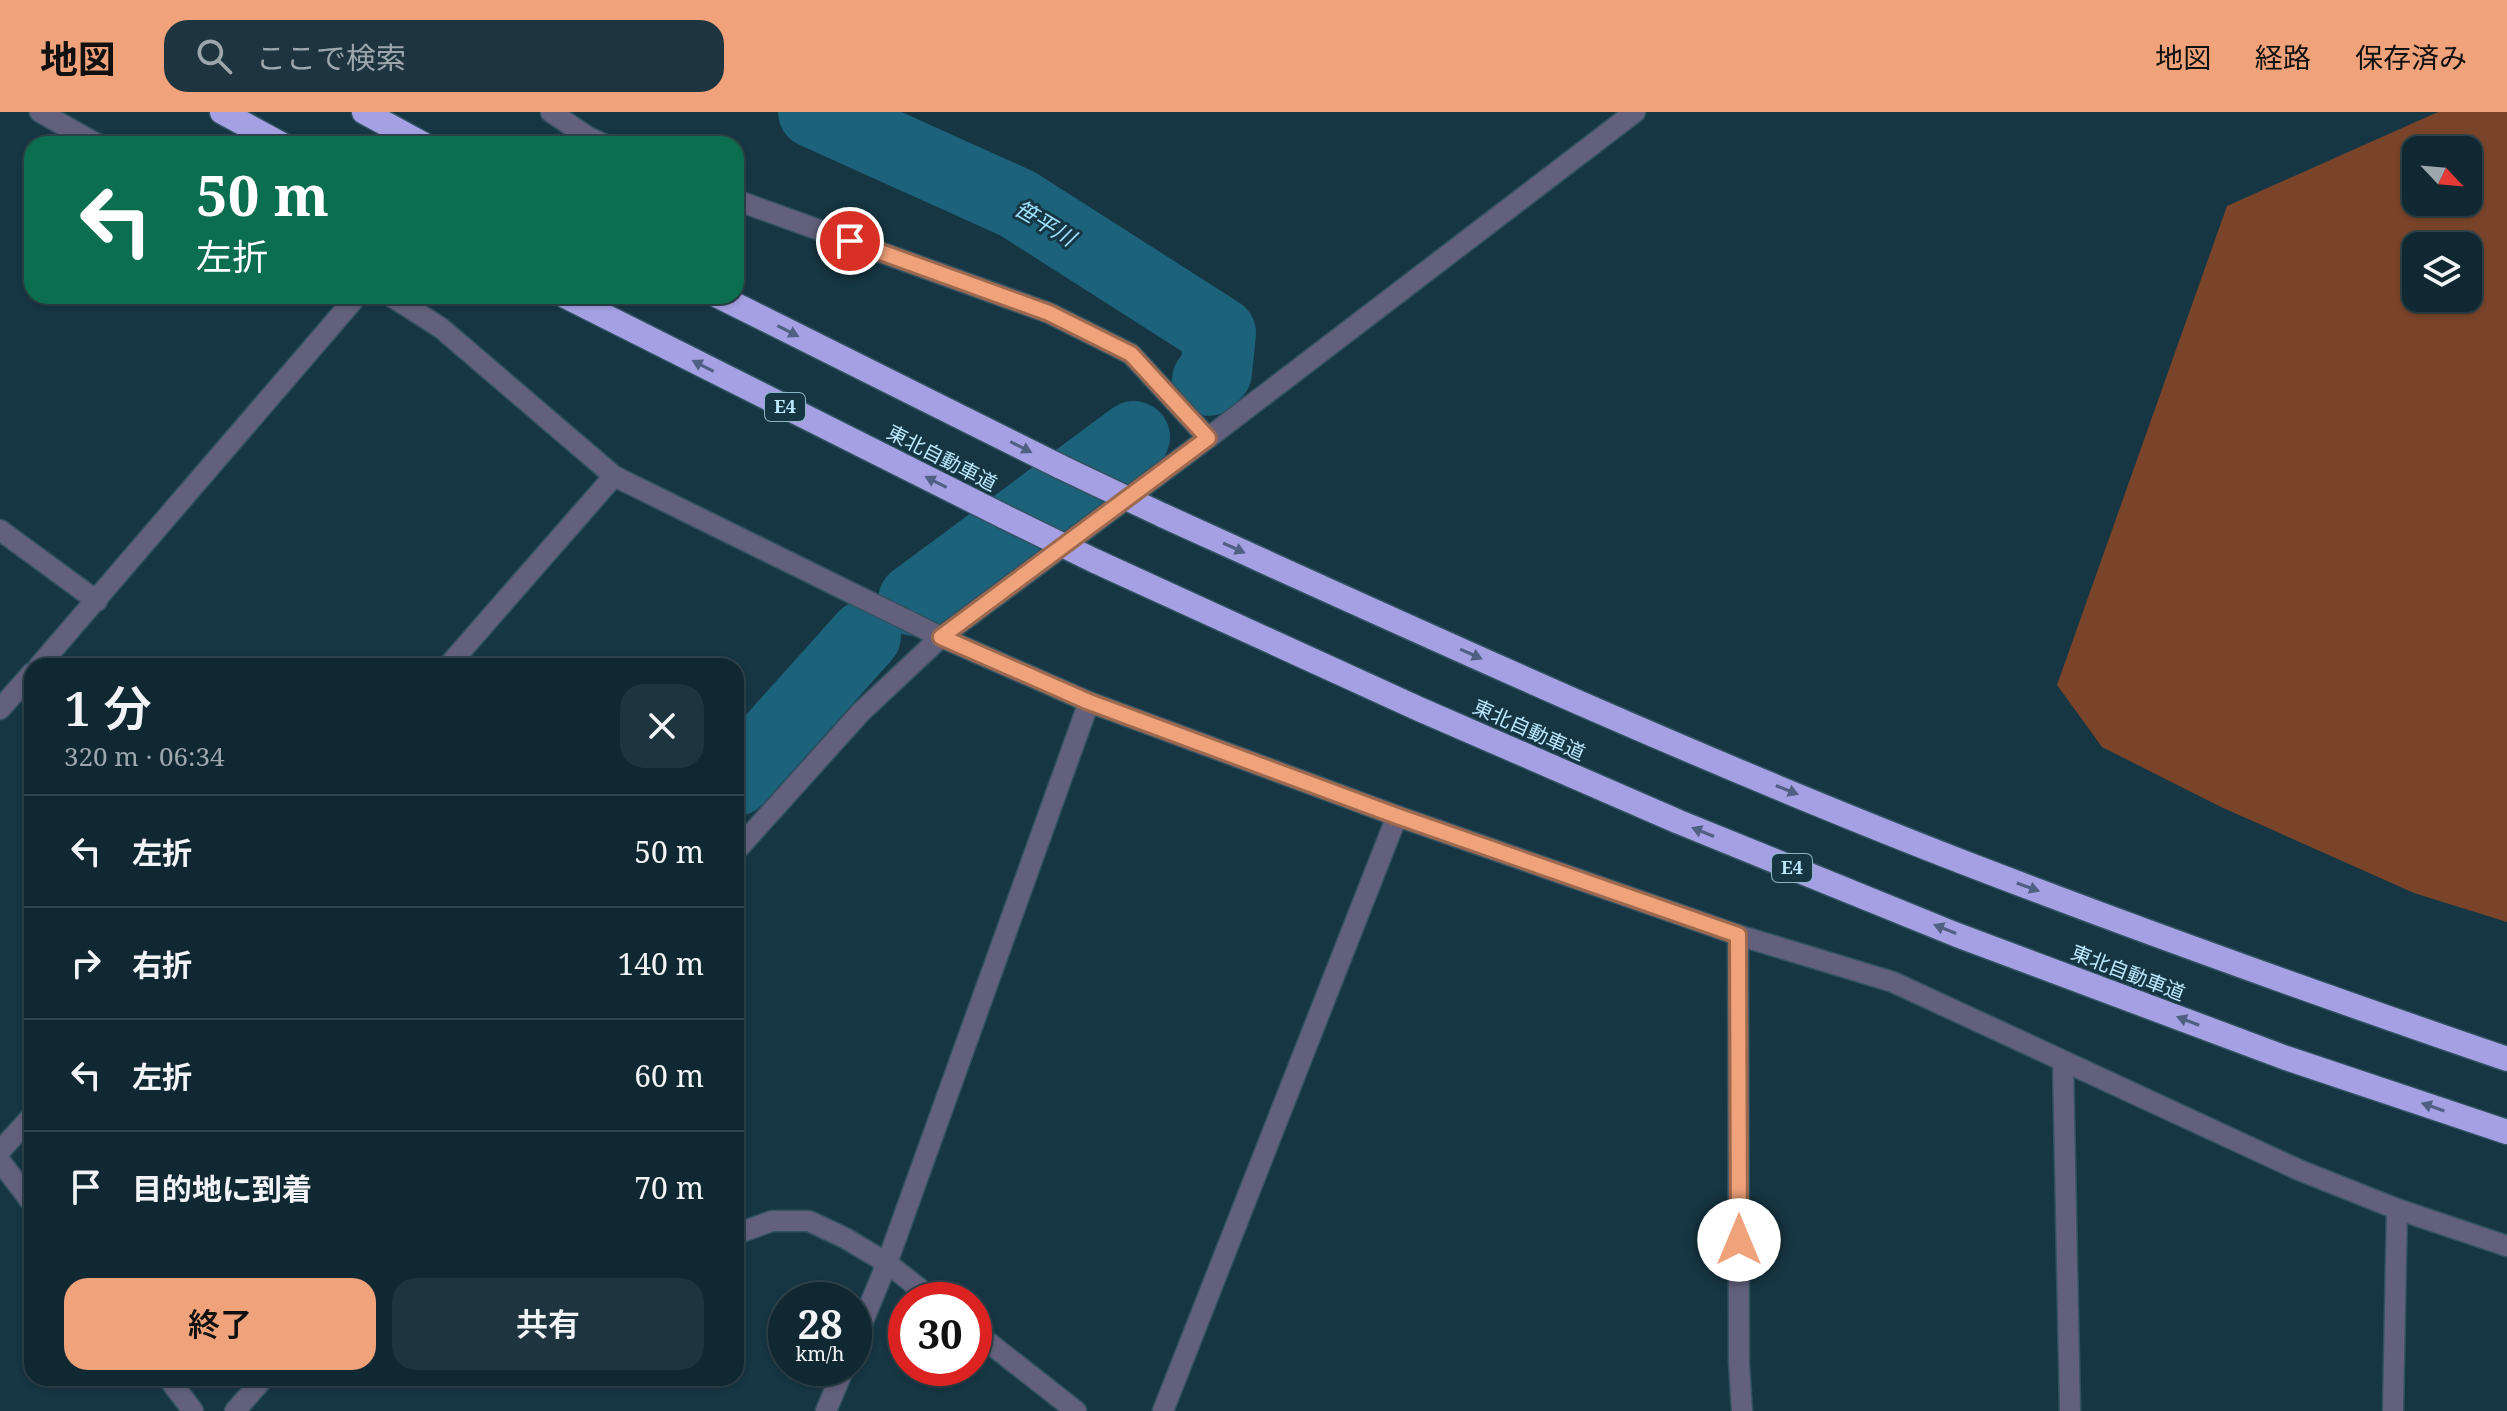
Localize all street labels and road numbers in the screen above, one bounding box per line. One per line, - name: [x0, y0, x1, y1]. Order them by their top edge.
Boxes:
- road number: E4: [765, 393, 805, 421]
- street label: 東北自動車道: [883, 418, 1002, 497]
- street label: 東北自動車道: [1469, 693, 1590, 766]
- road number: E4: [1772, 854, 1812, 882]
- street label: 東北自動車道: [2067, 938, 2189, 1007]

